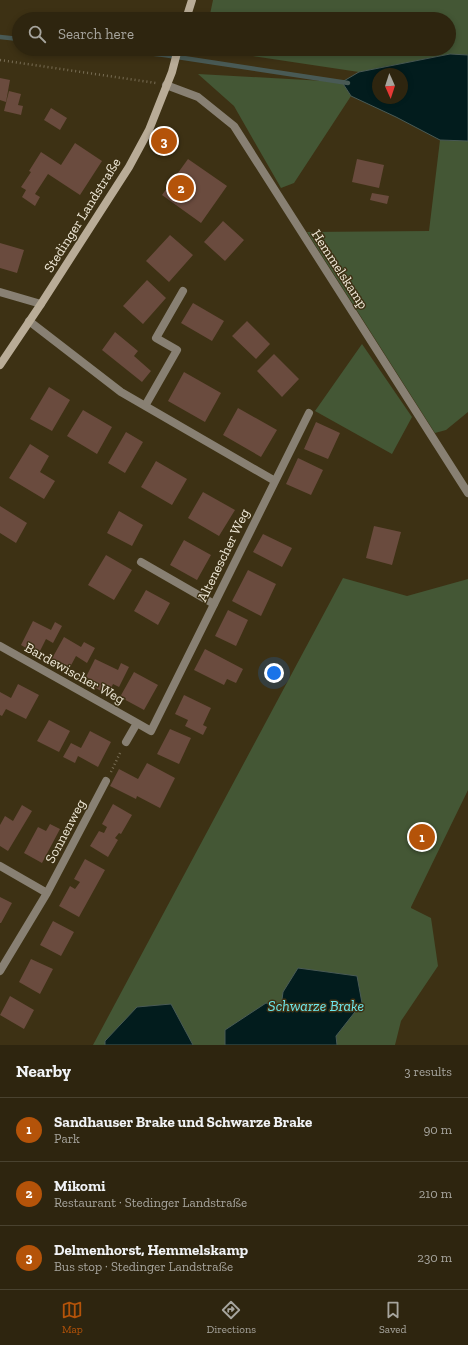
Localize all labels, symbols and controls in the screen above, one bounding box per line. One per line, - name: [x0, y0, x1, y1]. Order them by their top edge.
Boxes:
- search box: [12, 12, 456, 56]
- icon: search: [26, 23, 48, 45]
- text: Search here: [58, 25, 134, 43]
- north arrow: [372, 68, 408, 104]
- pin: 3: [151, 126, 177, 156]
- street label: Stedinger Landstraße: [40, 155, 125, 276]
- pin: 2: [168, 173, 194, 203]
- street label: Hemmelskamp: [308, 226, 372, 312]
- street label: Altenescher Weg: [194, 506, 253, 604]
- street label: Bardewischer Weg: [22, 639, 128, 708]
- your location: [264, 663, 284, 683]
- street label: Sonnenweg: [42, 796, 89, 866]
- pin: 1: [409, 822, 435, 852]
- water label: Schwarze Brake: [268, 997, 364, 1015]
- text: Nearby: [16, 1061, 71, 1081]
- text: 3 results: [404, 1064, 452, 1079]
- text: Sandhauser Brake und Schwarze Brake: [54, 1113, 312, 1131]
- text: 1: [26, 1122, 32, 1137]
- text: 90 m: [423, 1122, 452, 1137]
- text: Park: [54, 1131, 80, 1146]
- text: Mikomi: [54, 1177, 106, 1195]
- text: 2: [26, 1186, 32, 1201]
- text: 210 m: [419, 1186, 452, 1201]
- text: Restaurant · Stedinger Landstraße: [54, 1195, 247, 1210]
- text: Delmenhorst, Hemmelskamp: [54, 1241, 248, 1259]
- text: 3: [26, 1250, 32, 1265]
- text: 230 m: [417, 1250, 452, 1265]
- text: Bus stop · Stedinger Landstraße: [54, 1259, 233, 1274]
- tab: Map: [61, 1299, 83, 1336]
- tab: Directions: [206, 1299, 256, 1336]
- tab: Saved: [379, 1299, 407, 1336]

